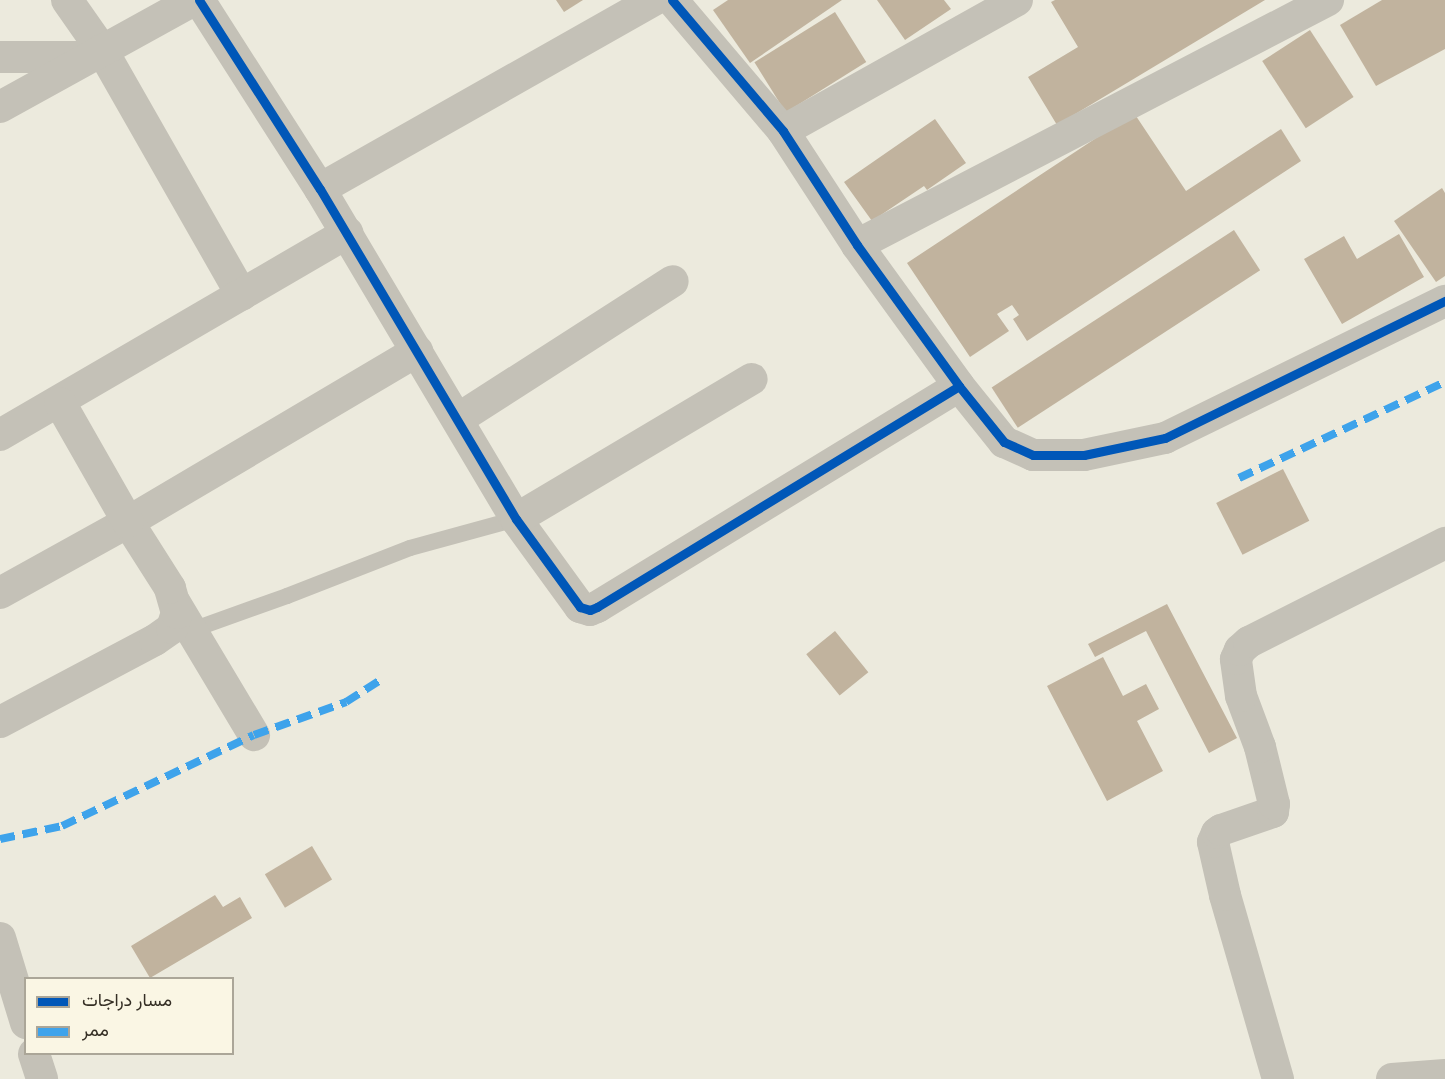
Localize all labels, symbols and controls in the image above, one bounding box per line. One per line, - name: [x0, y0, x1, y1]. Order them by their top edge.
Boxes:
- legend: [24, 977, 234, 1055]
- text: مسار دراجات: [82, 989, 172, 1009]
- text: ممر: [82, 1019, 109, 1039]

